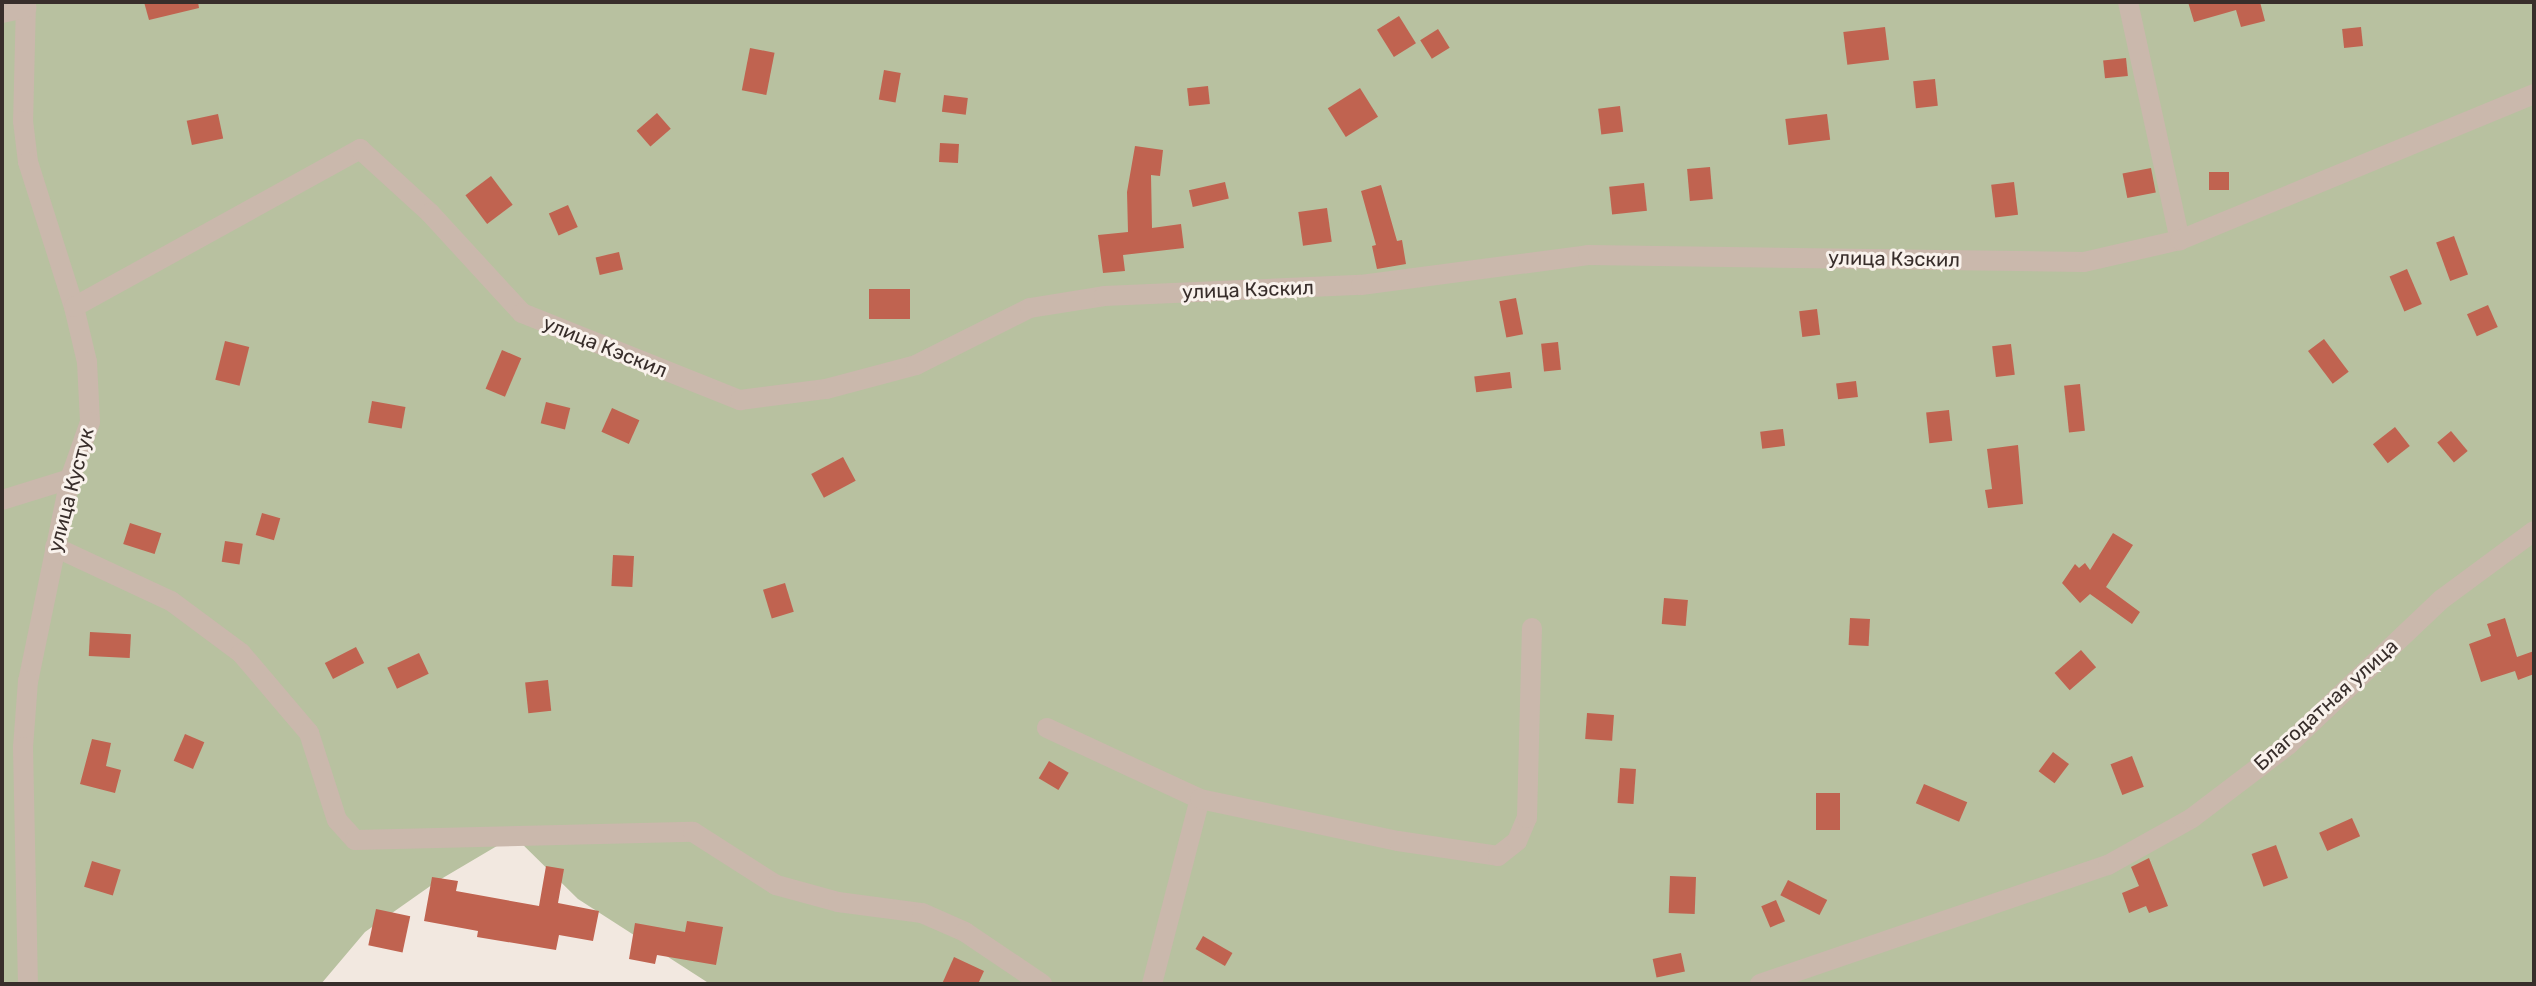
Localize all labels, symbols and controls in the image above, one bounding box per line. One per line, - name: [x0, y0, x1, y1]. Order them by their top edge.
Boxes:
- street label: улица Кэскил: [1828, 246, 1960, 272]
- street label: улица Кэскил: [1182, 276, 1314, 304]
- street label: улица Кэскил: [539, 311, 671, 383]
- street label: улица Кустук: [43, 425, 99, 555]
- street label: Благодатная улица: [2249, 634, 2403, 776]

